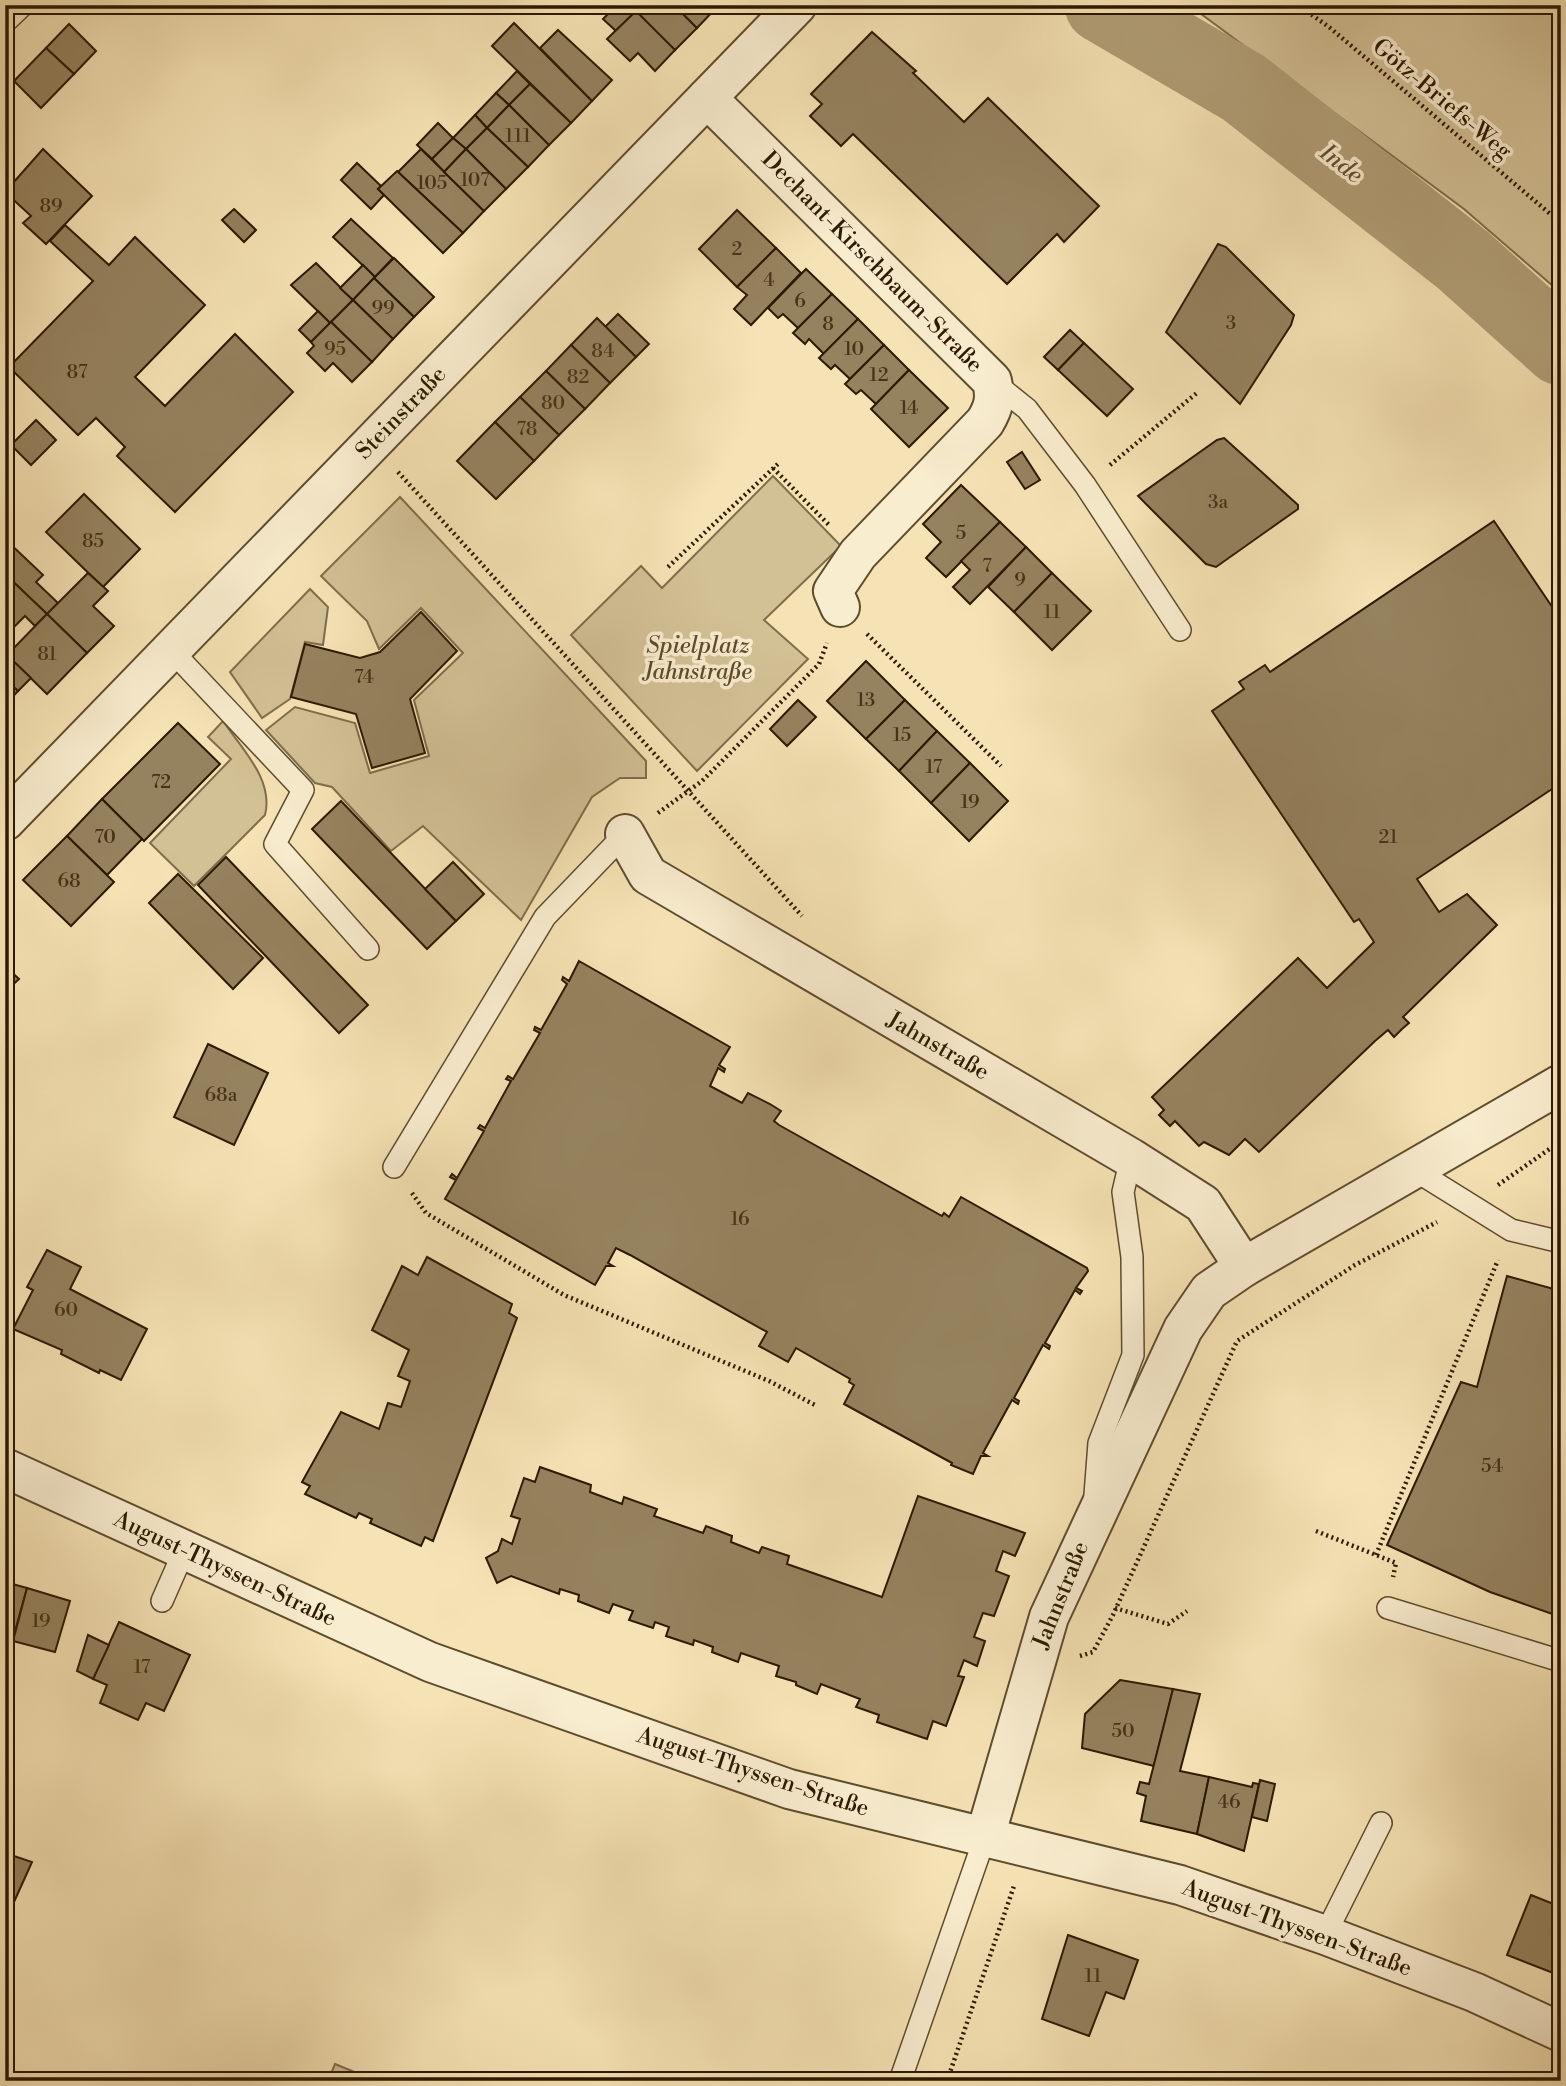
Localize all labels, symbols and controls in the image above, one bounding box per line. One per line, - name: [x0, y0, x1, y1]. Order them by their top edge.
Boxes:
- street label: Götz-Briefs-Weg: [1367, 33, 1517, 165]
- house number: 111: [505, 124, 531, 148]
- water label: Inde: [1313, 137, 1369, 190]
- street label: Dechant-Kirschbaum-Straße: [755, 145, 989, 379]
- house number: 107: [460, 168, 490, 192]
- house number: 105: [417, 171, 447, 195]
- house number: 89: [39, 194, 63, 218]
- house number: 2: [732, 237, 742, 261]
- house number: 4: [763, 268, 775, 292]
- house number: 6: [794, 289, 806, 313]
- house number: 99: [371, 296, 395, 320]
- house number: 3: [1226, 311, 1236, 335]
- house number: 8: [822, 312, 834, 336]
- house number: 95: [324, 337, 346, 361]
- house number: 10: [844, 337, 864, 361]
- house number: 84: [591, 339, 615, 363]
- house number: 87: [67, 360, 88, 384]
- street label: Steinstraße: [350, 361, 452, 465]
- house number: 12: [869, 363, 889, 387]
- house number: 82: [567, 365, 589, 389]
- house number: 80: [541, 391, 565, 415]
- house number: 14: [900, 396, 918, 420]
- house number: 78: [517, 417, 537, 441]
- house number: 3a: [1208, 490, 1228, 514]
- house number: 5: [956, 521, 966, 545]
- house number: 85: [82, 529, 104, 553]
- house number: 7: [982, 554, 992, 578]
- house number: 9: [1014, 568, 1026, 592]
- house number: 11: [1044, 600, 1061, 624]
- park label: Spielplatz Jahnstraße: [641, 632, 752, 686]
- house number: 81: [37, 642, 57, 666]
- house number: 74: [354, 665, 374, 689]
- house number: 13: [857, 688, 875, 712]
- house number: 15: [893, 723, 911, 747]
- house number: 17: [926, 755, 943, 779]
- house number: 72: [151, 770, 171, 794]
- house number: 19: [960, 790, 980, 814]
- house number: 70: [94, 825, 116, 849]
- house number: 21: [1378, 825, 1398, 849]
- house number: 68: [57, 869, 81, 893]
- street label: Jahnstraße: [881, 1005, 994, 1086]
- house number: 68a: [205, 1083, 238, 1107]
- house number: 16: [730, 1207, 750, 1231]
- house number: 60: [54, 1298, 78, 1322]
- house number: 54: [1481, 1454, 1503, 1478]
- street label: August-Thyssen-Straße: [108, 1505, 341, 1633]
- street label: Jahnstraße: [1026, 1537, 1095, 1654]
- house number: 19: [31, 1609, 51, 1633]
- house number: 17: [134, 1655, 151, 1679]
- house number: 50: [1111, 1719, 1135, 1743]
- street label: August-Thyssen-Straße: [633, 1721, 873, 1823]
- house number: 46: [1218, 1790, 1240, 1814]
- street label: August-Thyssen-Straße: [1177, 1873, 1416, 1983]
- house number: 11: [1085, 1964, 1102, 1988]

